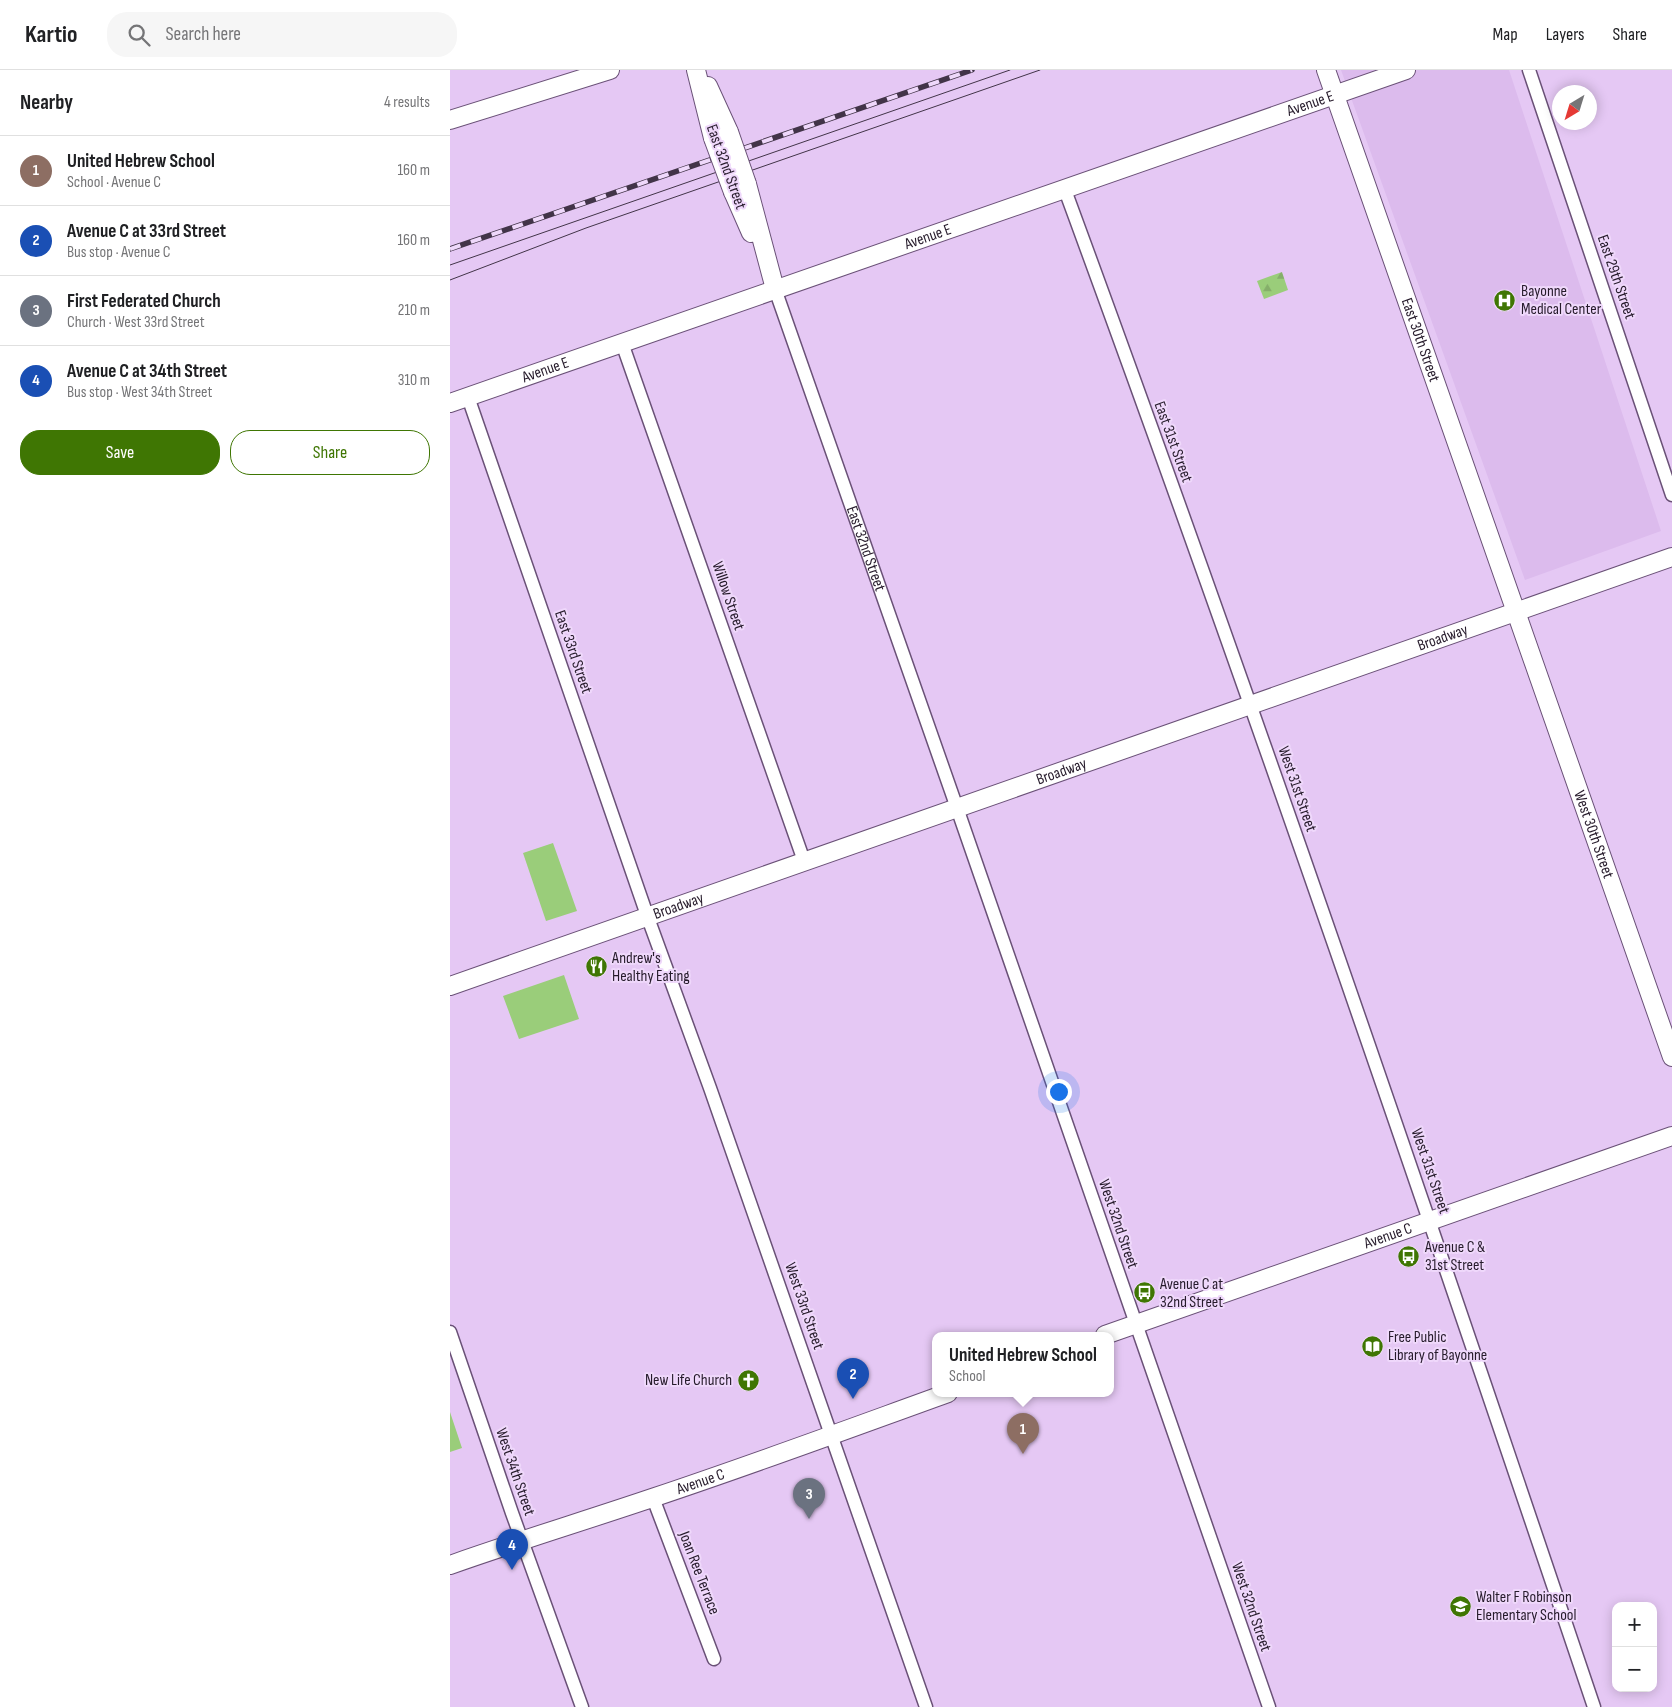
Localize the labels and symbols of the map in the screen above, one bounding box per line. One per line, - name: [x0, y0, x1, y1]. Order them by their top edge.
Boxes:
- north arrow: [1552, 85, 1597, 130]
- street label: Avenue E: [1283, 86, 1336, 121]
- street label: East 32nd Street: [702, 122, 750, 212]
- street label: Avenue E: [901, 220, 954, 254]
- street label: East 29th Street: [1593, 233, 1639, 322]
- place label: Bayonne Medical Center: [1521, 282, 1602, 319]
- hospital icon: Bayonne Medical Center: [1493, 288, 1517, 312]
- street label: East 30th Street: [1397, 295, 1444, 385]
- street label: Avenue E: [518, 353, 571, 387]
- street label: East 31st Street: [1150, 399, 1196, 485]
- street label: East 32nd Street: [842, 503, 890, 594]
- street label: Willow Street: [707, 559, 749, 633]
- street label: East 33rd Street: [550, 608, 596, 696]
- street label: Broadway: [1415, 620, 1470, 655]
- street label: West 31st Street: [1274, 744, 1321, 834]
- street label: Broadway: [1034, 754, 1089, 789]
- street label: West 30th Street: [1570, 788, 1618, 881]
- street label: Broadway: [651, 888, 706, 923]
- place label: Andrew's Healthy Eating: [611, 949, 690, 986]
- restaurant icon: Andrew's Healthy Eating: [584, 955, 608, 979]
- your location: [1046, 1079, 1072, 1105]
- street label: West 31st Street: [1407, 1126, 1454, 1216]
- street label: West 32nd Street: [1094, 1177, 1142, 1271]
- street label: Avenue C: [1361, 1218, 1415, 1253]
- place label: Avenue C & 31st Street: [1424, 1238, 1485, 1275]
- bus stop icon: Avenue C & 31st Street: [1397, 1244, 1421, 1268]
- street label: West 33rd Street: [780, 1260, 828, 1352]
- place label: Avenue C at 32nd Street: [1159, 1275, 1223, 1312]
- bus stop icon: Avenue C at 32nd Street: [1132, 1281, 1156, 1305]
- place label: Free Public Library of Bayonne: [1388, 1328, 1487, 1365]
- library icon: Free Public Library of Bayonne: [1360, 1334, 1384, 1358]
- pin: 2: [837, 1358, 869, 1399]
- church icon: New Life Church: [736, 1368, 760, 1392]
- place label: New Life Church: [645, 1371, 732, 1390]
- pin: 1: [1007, 1413, 1039, 1454]
- street label: West 34th Street: [491, 1426, 539, 1518]
- street label: Avenue C: [673, 1464, 727, 1499]
- pin: 3: [793, 1478, 825, 1519]
- street label: Joan Ree Terrace: [674, 1528, 724, 1617]
- pin: 4: [496, 1529, 528, 1570]
- street label: West 32nd Street: [1227, 1560, 1275, 1654]
- place label: Walter F Robinson Elementary School: [1476, 1588, 1576, 1625]
- school or university icon: Walter F Robinson Elementary School: [1448, 1594, 1472, 1618]

